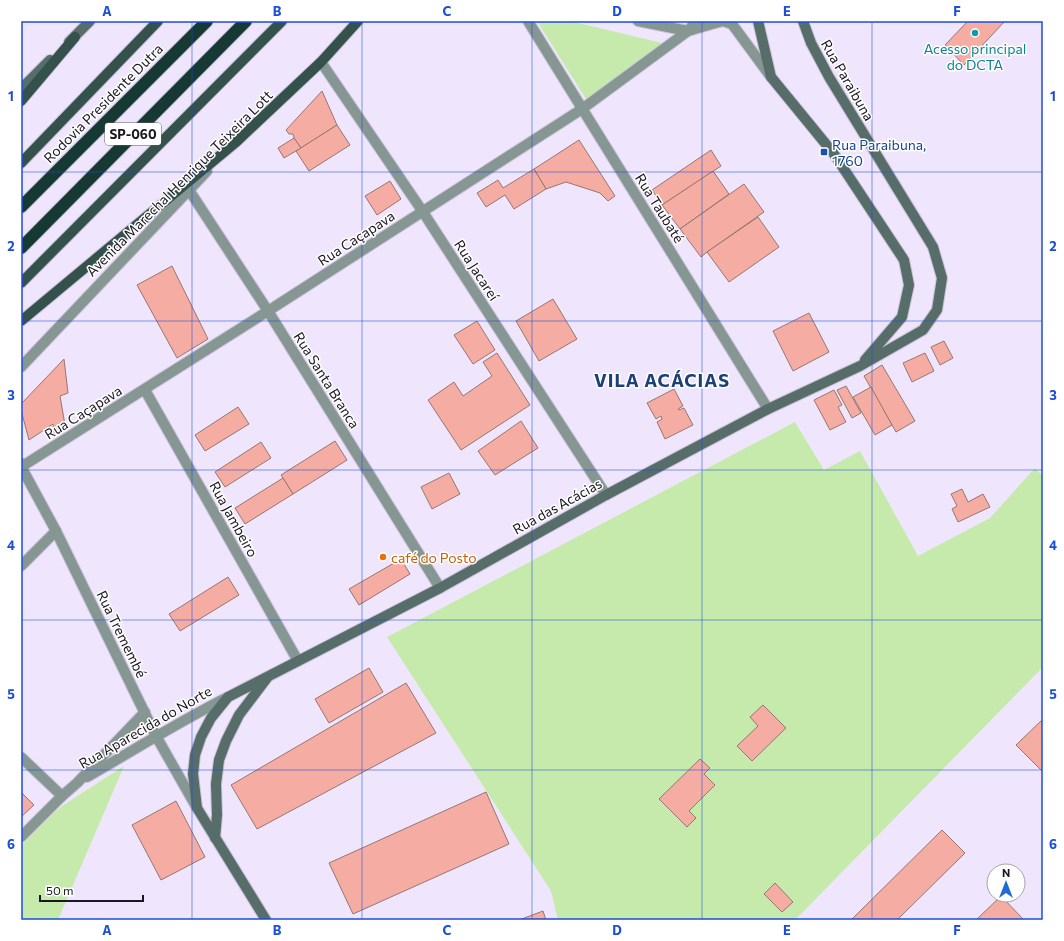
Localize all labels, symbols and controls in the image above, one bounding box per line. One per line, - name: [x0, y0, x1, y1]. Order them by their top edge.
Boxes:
- text: A: [102, 3, 112, 19]
- text: B: [273, 3, 282, 19]
- text: C: [443, 3, 452, 19]
- text: D: [612, 3, 622, 19]
- text: E: [783, 3, 791, 19]
- text: F: [953, 3, 961, 19]
- marker: Acesso principal do DCTA: [970, 28, 980, 38]
- street label: Rua Paraibuna: [818, 36, 878, 124]
- street label: Rodovia Presidente Dutra: [40, 40, 166, 166]
- place label: Acesso principal do DCTA: [924, 40, 1026, 73]
- street label: Avenida Marechal Henrique Teixeira Lott: [82, 86, 276, 280]
- text: 1: [8, 88, 14, 104]
- text: 1: [1050, 88, 1056, 104]
- road number: SP-060: [105, 123, 161, 145]
- place label: Rua Paraibuna, 1760: [832, 136, 926, 169]
- marker: Rua Paraibuna, 1760: [819, 147, 829, 157]
- street label: Rua Taubaté: [632, 170, 688, 246]
- street label: Rua Caçapava: [314, 207, 398, 269]
- street label: Rua Jacareí: [451, 236, 503, 304]
- text: 2: [7, 238, 15, 254]
- text: 2: [1049, 238, 1057, 254]
- street label: Rua Santa Branca: [291, 329, 363, 431]
- district label: VILA ACÁCIAS: [594, 369, 730, 391]
- street label: Rua Caçapava: [41, 381, 125, 443]
- text: 3: [7, 387, 15, 403]
- text: 3: [1049, 387, 1057, 403]
- street label: Rua das Acácias: [509, 474, 605, 538]
- street label: Rua Jambeiro: [206, 478, 262, 560]
- text: 4: [7, 537, 15, 553]
- text: 4: [1049, 537, 1057, 553]
- place label: café do Posto: [391, 549, 477, 566]
- marker: café do Posto: [378, 552, 388, 562]
- street label: Rua Tremembé: [94, 588, 150, 680]
- street label: Rua Aparecida do Norte: [76, 682, 214, 772]
- text: 5: [7, 686, 15, 702]
- text: 5: [1049, 686, 1057, 702]
- text: 6: [7, 836, 15, 852]
- text: 6: [1049, 836, 1057, 852]
- north arrow: [986, 863, 1026, 903]
- text: N: [1002, 866, 1010, 879]
- scale bar: [40, 877, 143, 903]
- text: 50 m: [46, 883, 74, 897]
- text: A: [102, 922, 112, 938]
- text: B: [273, 922, 282, 938]
- text: C: [443, 922, 452, 938]
- text: D: [612, 922, 622, 938]
- text: E: [783, 922, 791, 938]
- text: F: [953, 922, 961, 938]

